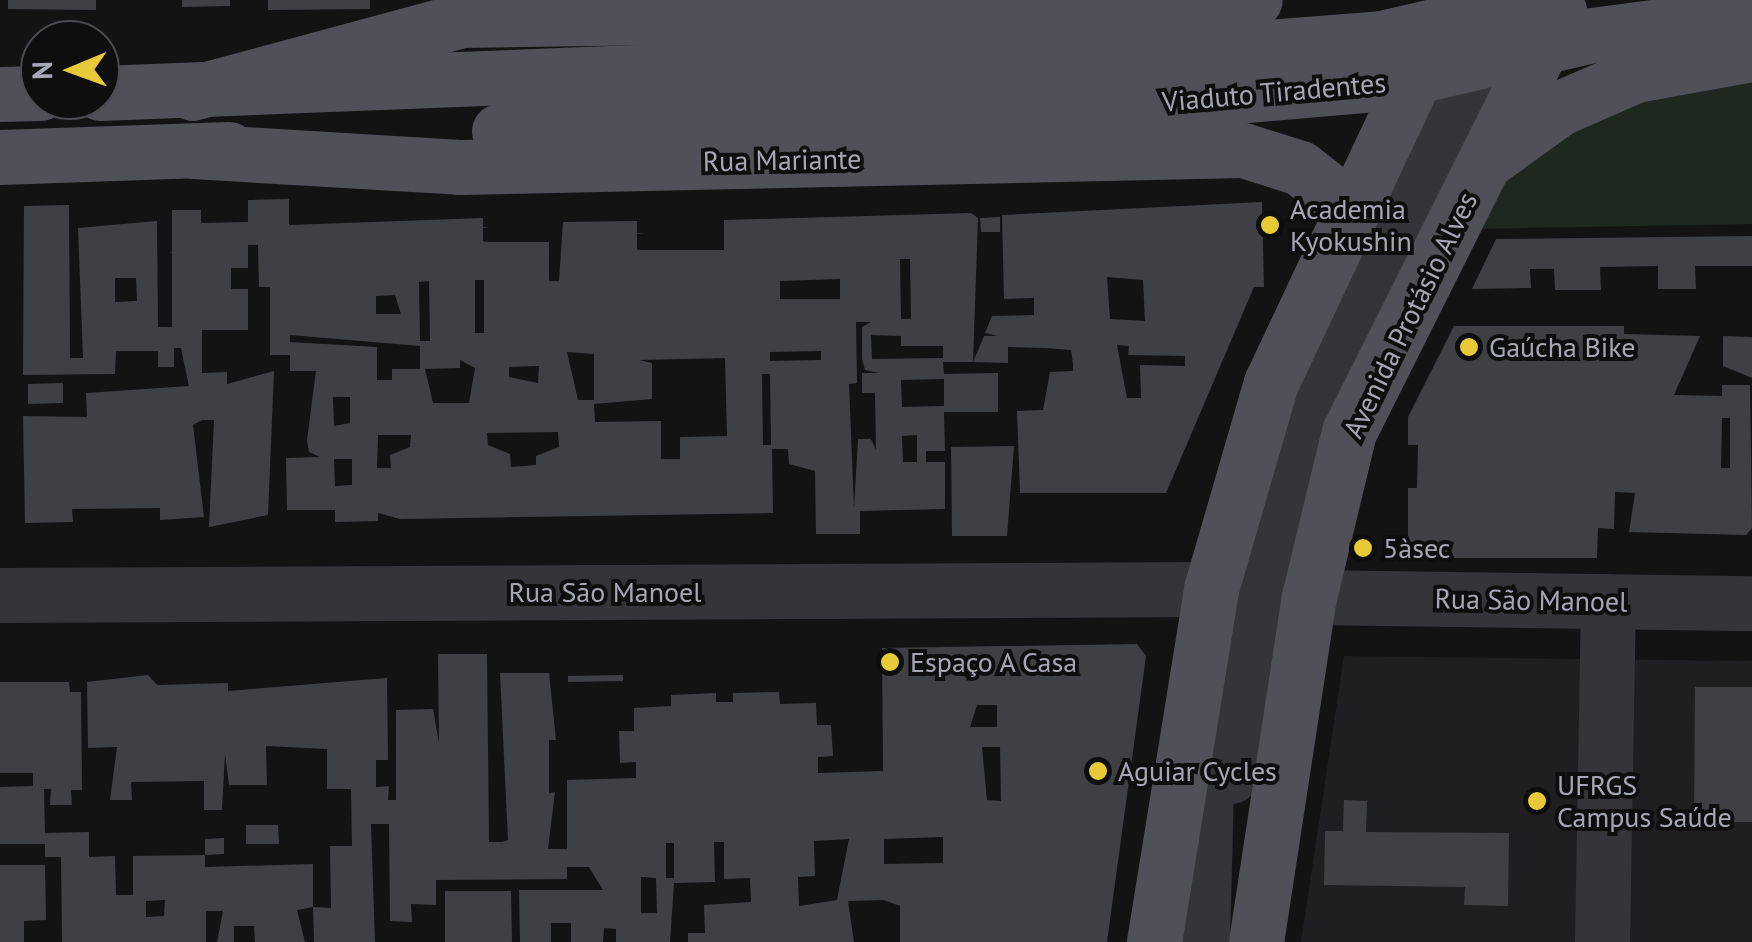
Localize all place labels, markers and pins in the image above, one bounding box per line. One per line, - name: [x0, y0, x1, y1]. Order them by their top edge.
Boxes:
- place label: Academia Kyokushin: [1290, 192, 1412, 258]
- marker: Academia Kyokushin: [1259, 214, 1281, 236]
- place label: Gaúcha Bike: [1489, 330, 1636, 364]
- marker: Gaúcha Bike: [1458, 336, 1480, 358]
- place label: 5àsec: [1383, 531, 1450, 565]
- marker: 5àsec: [1352, 537, 1374, 559]
- place label: Espaço A Casa: [910, 645, 1079, 679]
- marker: Espaço A Casa: [879, 651, 901, 673]
- place label: Aguiar Cycles: [1118, 754, 1277, 788]
- marker: Aguiar Cycles: [1087, 760, 1109, 782]
- place label: UFRGS Campus Saúde: [1557, 768, 1732, 834]
- marker: UFRGS Campus Saúde: [1526, 790, 1548, 812]

